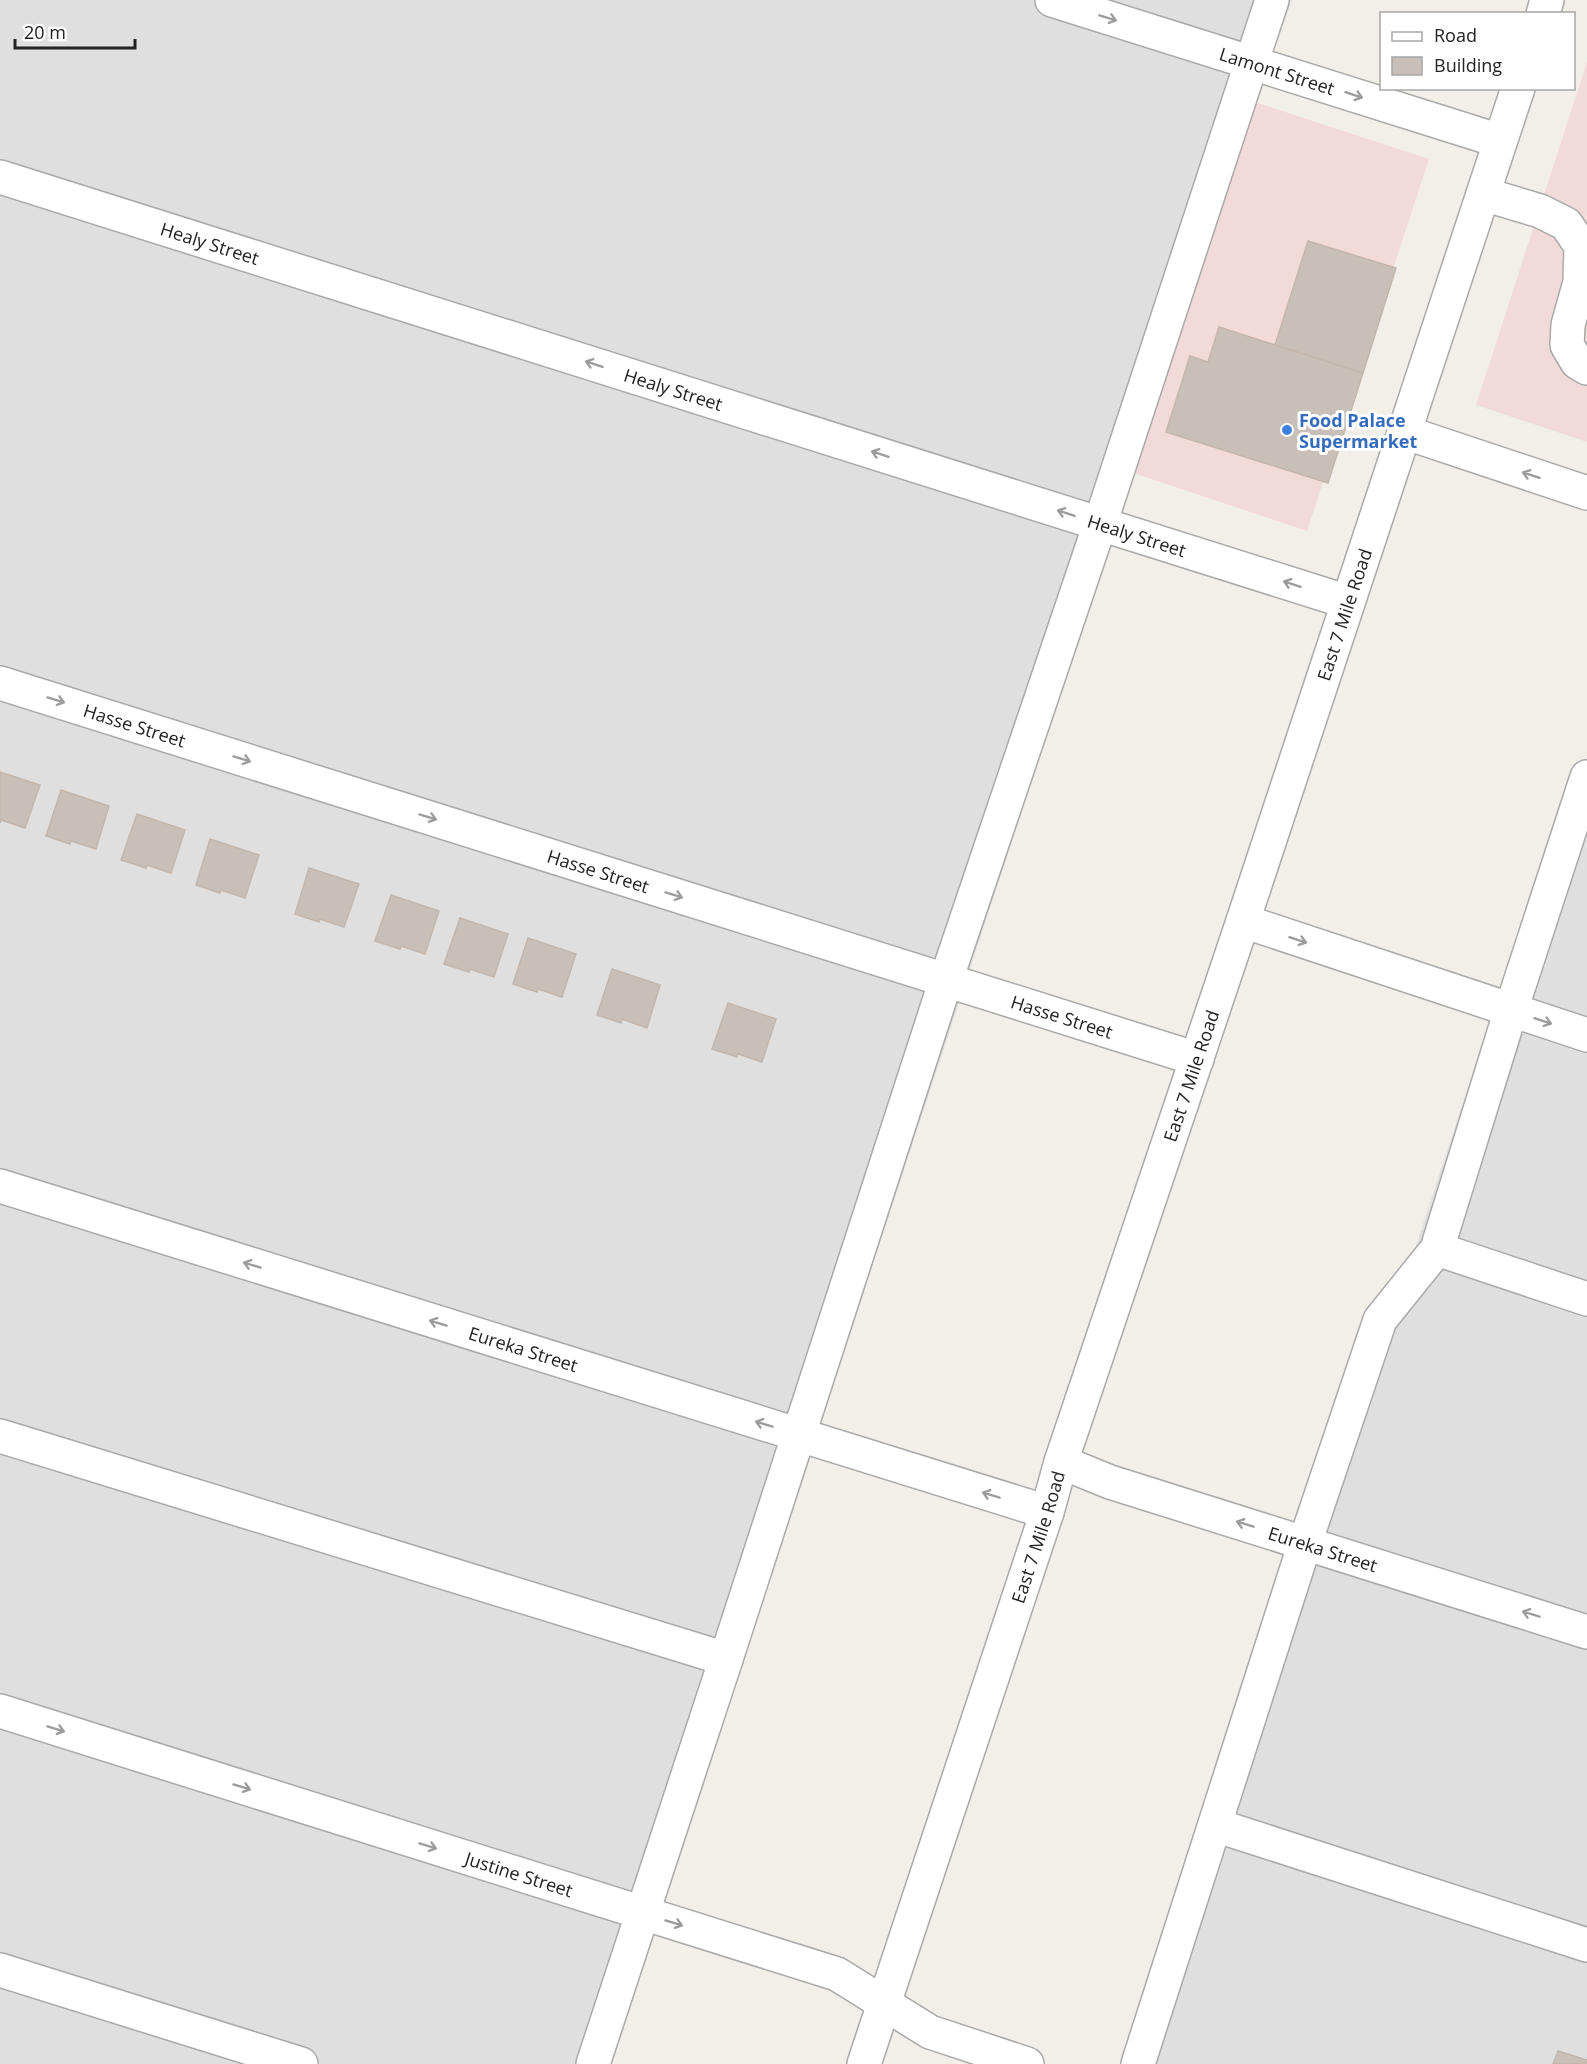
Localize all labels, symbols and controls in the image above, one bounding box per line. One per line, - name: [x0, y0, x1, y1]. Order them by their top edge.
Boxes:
- scale bar: [15, 12, 135, 50]
- legend: [1380, 12, 1575, 90]
- one-way arrow: [1098, 13, 1117, 24]
- text: 20 m: [24, 20, 66, 44]
- text: Road: [1434, 23, 1477, 47]
- street label: Lamont Street: [1217, 41, 1338, 100]
- text: Building: [1434, 53, 1502, 77]
- one-way arrow: [1344, 90, 1363, 101]
- street label: Healy Street: [158, 216, 262, 270]
- one-way arrow: [585, 358, 604, 369]
- street label: Healy Street: [621, 363, 726, 416]
- place label: Food Palace Supermarket: [1299, 408, 1417, 453]
- marker: Food Palace Supermarket: [1280, 423, 1294, 437]
- one-way arrow: [871, 448, 890, 459]
- one-way arrow: [1523, 468, 1541, 479]
- one-way arrow: [1057, 507, 1076, 518]
- street label: Healy Street: [1085, 509, 1189, 562]
- street label: East 7 Mile Road: [1311, 545, 1377, 684]
- one-way arrow: [1283, 578, 1302, 589]
- one-way arrow: [46, 695, 65, 706]
- street label: Hasse Street: [81, 698, 188, 753]
- one-way arrow: [232, 754, 251, 765]
- one-way arrow: [418, 812, 437, 823]
- street label: Hasse Street: [544, 844, 652, 898]
- one-way arrow: [664, 890, 683, 901]
- one-way arrow: [1288, 935, 1307, 946]
- street label: Hasse Street: [1008, 989, 1116, 1044]
- street label: East 7 Mile Road: [1158, 1007, 1224, 1145]
- one-way arrow: [1533, 1016, 1552, 1027]
- one-way arrow: [243, 1259, 262, 1270]
- one-way arrow: [429, 1317, 448, 1328]
- street label: Eureka Street: [466, 1321, 581, 1377]
- one-way arrow: [755, 1418, 774, 1429]
- street label: East 7 Mile Road: [1006, 1468, 1070, 1606]
- one-way arrow: [982, 1489, 1001, 1500]
- one-way arrow: [1236, 1518, 1255, 1529]
- street label: Eureka Street: [1265, 1521, 1380, 1577]
- one-way arrow: [1522, 1608, 1541, 1619]
- one-way arrow: [46, 1724, 65, 1735]
- one-way arrow: [232, 1782, 251, 1793]
- one-way arrow: [418, 1841, 437, 1852]
- street label: Justine Street: [460, 1845, 576, 1902]
- one-way arrow: [664, 1918, 683, 1929]

